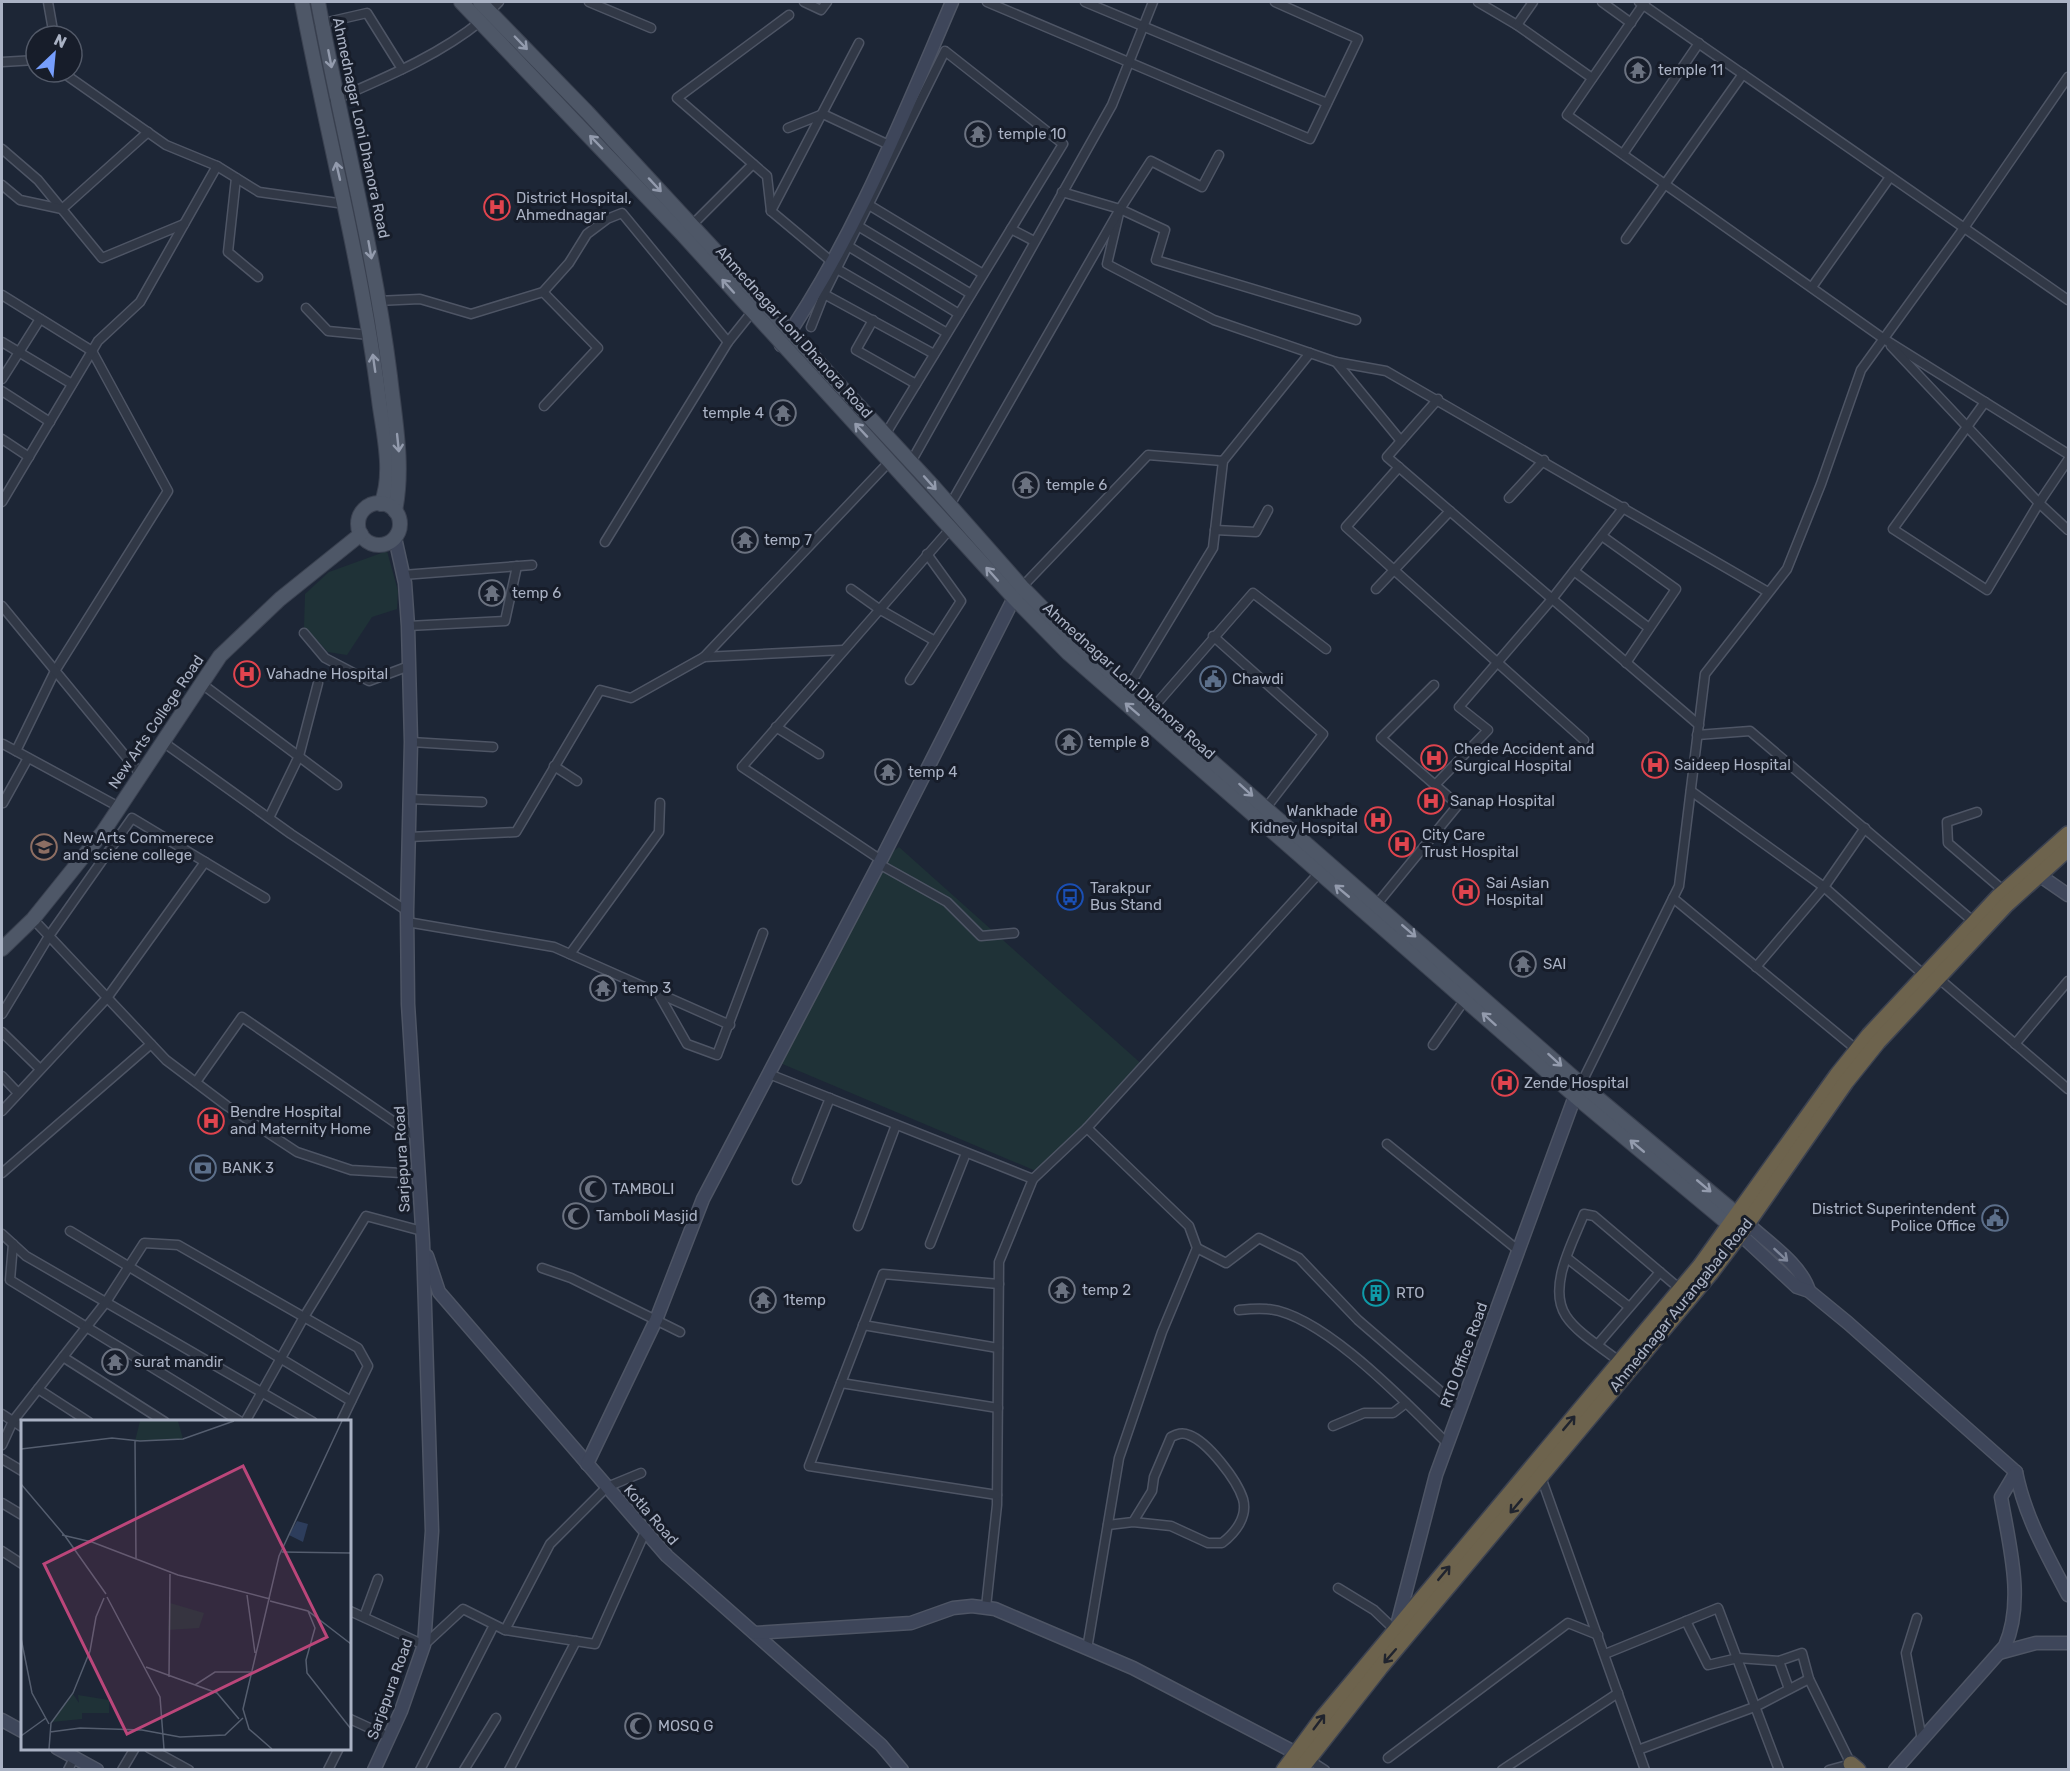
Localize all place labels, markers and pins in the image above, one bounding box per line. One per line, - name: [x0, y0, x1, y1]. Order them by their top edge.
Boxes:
- temple icon: temple 11: [1623, 55, 1653, 85]
- place label: temple 11: [1658, 61, 1723, 79]
- temple icon: temple 10: [963, 119, 993, 149]
- place label: temple 10: [998, 125, 1066, 143]
- place label: District Hospital, Ahmednagar: [516, 189, 632, 224]
- hospital icon: District Hospital, Ahmednagar: [482, 192, 512, 222]
- temple icon: temple 4: [768, 398, 798, 428]
- place label: temple 4: [702, 404, 764, 422]
- temple icon: temple 6: [1011, 470, 1041, 500]
- place label: temple 6: [1046, 476, 1107, 494]
- temple icon: temp 7: [730, 525, 760, 555]
- place label: temp 7: [764, 531, 812, 549]
- temple icon: temp 6: [477, 578, 507, 608]
- place label: temp 6: [512, 584, 561, 602]
- hospital icon: Vahadne Hospital: [232, 659, 262, 689]
- public building icon: Chawdi: [1198, 664, 1228, 694]
- place label: Vahadne Hospital: [266, 665, 388, 683]
- place label: Chawdi: [1232, 670, 1284, 688]
- temple icon: temple 8: [1054, 727, 1084, 757]
- place label: temple 8: [1088, 733, 1150, 751]
- place label: Chede Accident and Surgical Hospital: [1454, 740, 1594, 775]
- hospital icon: Chede Accident and Surgical Hospital: [1419, 743, 1449, 773]
- hospital icon: Saideep Hospital: [1640, 750, 1670, 780]
- place label: Saideep Hospital: [1674, 756, 1791, 774]
- temple icon: temp 4: [873, 757, 903, 787]
- place label: temp 4: [908, 763, 958, 781]
- hospital icon: Sanap Hospital: [1416, 786, 1446, 816]
- place label: Sanap Hospital: [1450, 792, 1555, 810]
- place label: Wankhade Kidney Hospital: [1250, 802, 1358, 837]
- hospital icon: Wankhade Kidney Hospital: [1363, 805, 1393, 835]
- place label: City Care Trust Hospital: [1422, 826, 1519, 861]
- place label: New Arts Commerece and sciene college: [63, 829, 214, 864]
- hospital icon: City Care Trust Hospital: [1387, 829, 1417, 859]
- school or university icon: New Arts Commerece and sciene college: [29, 832, 59, 862]
- place label: Sai Asian Hospital: [1486, 874, 1549, 909]
- hospital icon: Sai Asian Hospital: [1451, 877, 1481, 907]
- place label: Tarakpur Bus Stand: [1090, 879, 1162, 914]
- bus stop icon: Tarakpur Bus Stand: [1055, 882, 1085, 912]
- temple icon: SAI: [1508, 949, 1538, 979]
- place label: SAI: [1543, 955, 1566, 973]
- temple icon: temp 3: [588, 973, 618, 1003]
- place label: temp 3: [622, 979, 671, 997]
- hospital icon: Zende Hospital: [1490, 1068, 1520, 1098]
- place label: Zende Hospital: [1524, 1074, 1629, 1092]
- place label: Bendre Hospital and Maternity Home: [230, 1103, 371, 1138]
- hospital icon: Bendre Hospital and Maternity Home: [196, 1106, 226, 1136]
- bank icon: BANK 3: [188, 1153, 218, 1183]
- place label: BANK 3: [222, 1159, 274, 1177]
- mosque icon: TAMBOLI: [578, 1174, 608, 1204]
- place label: TAMBOLI: [612, 1180, 674, 1198]
- place label: District Superintendent Police Office: [1812, 1200, 1976, 1235]
- mosque icon: Tamboli Masjid: [561, 1201, 591, 1231]
- public building icon: District Superintendent Police Office: [1980, 1203, 2010, 1233]
- place label: Tamboli Masjid: [596, 1207, 698, 1225]
- temple icon: temp 2: [1047, 1275, 1077, 1305]
- building icon: RTO: [1361, 1278, 1391, 1308]
- place label: temp 2: [1082, 1281, 1131, 1299]
- place label: RTO: [1396, 1284, 1424, 1302]
- temple icon: 1temp: [748, 1285, 778, 1315]
- place label: 1temp: [783, 1291, 826, 1309]
- temple icon: surat mandir: [100, 1347, 130, 1377]
- place label: surat mandir: [134, 1353, 223, 1371]
- mosque icon: MOSQ G: [623, 1711, 653, 1741]
- place label: MOSQ G: [658, 1717, 713, 1735]

